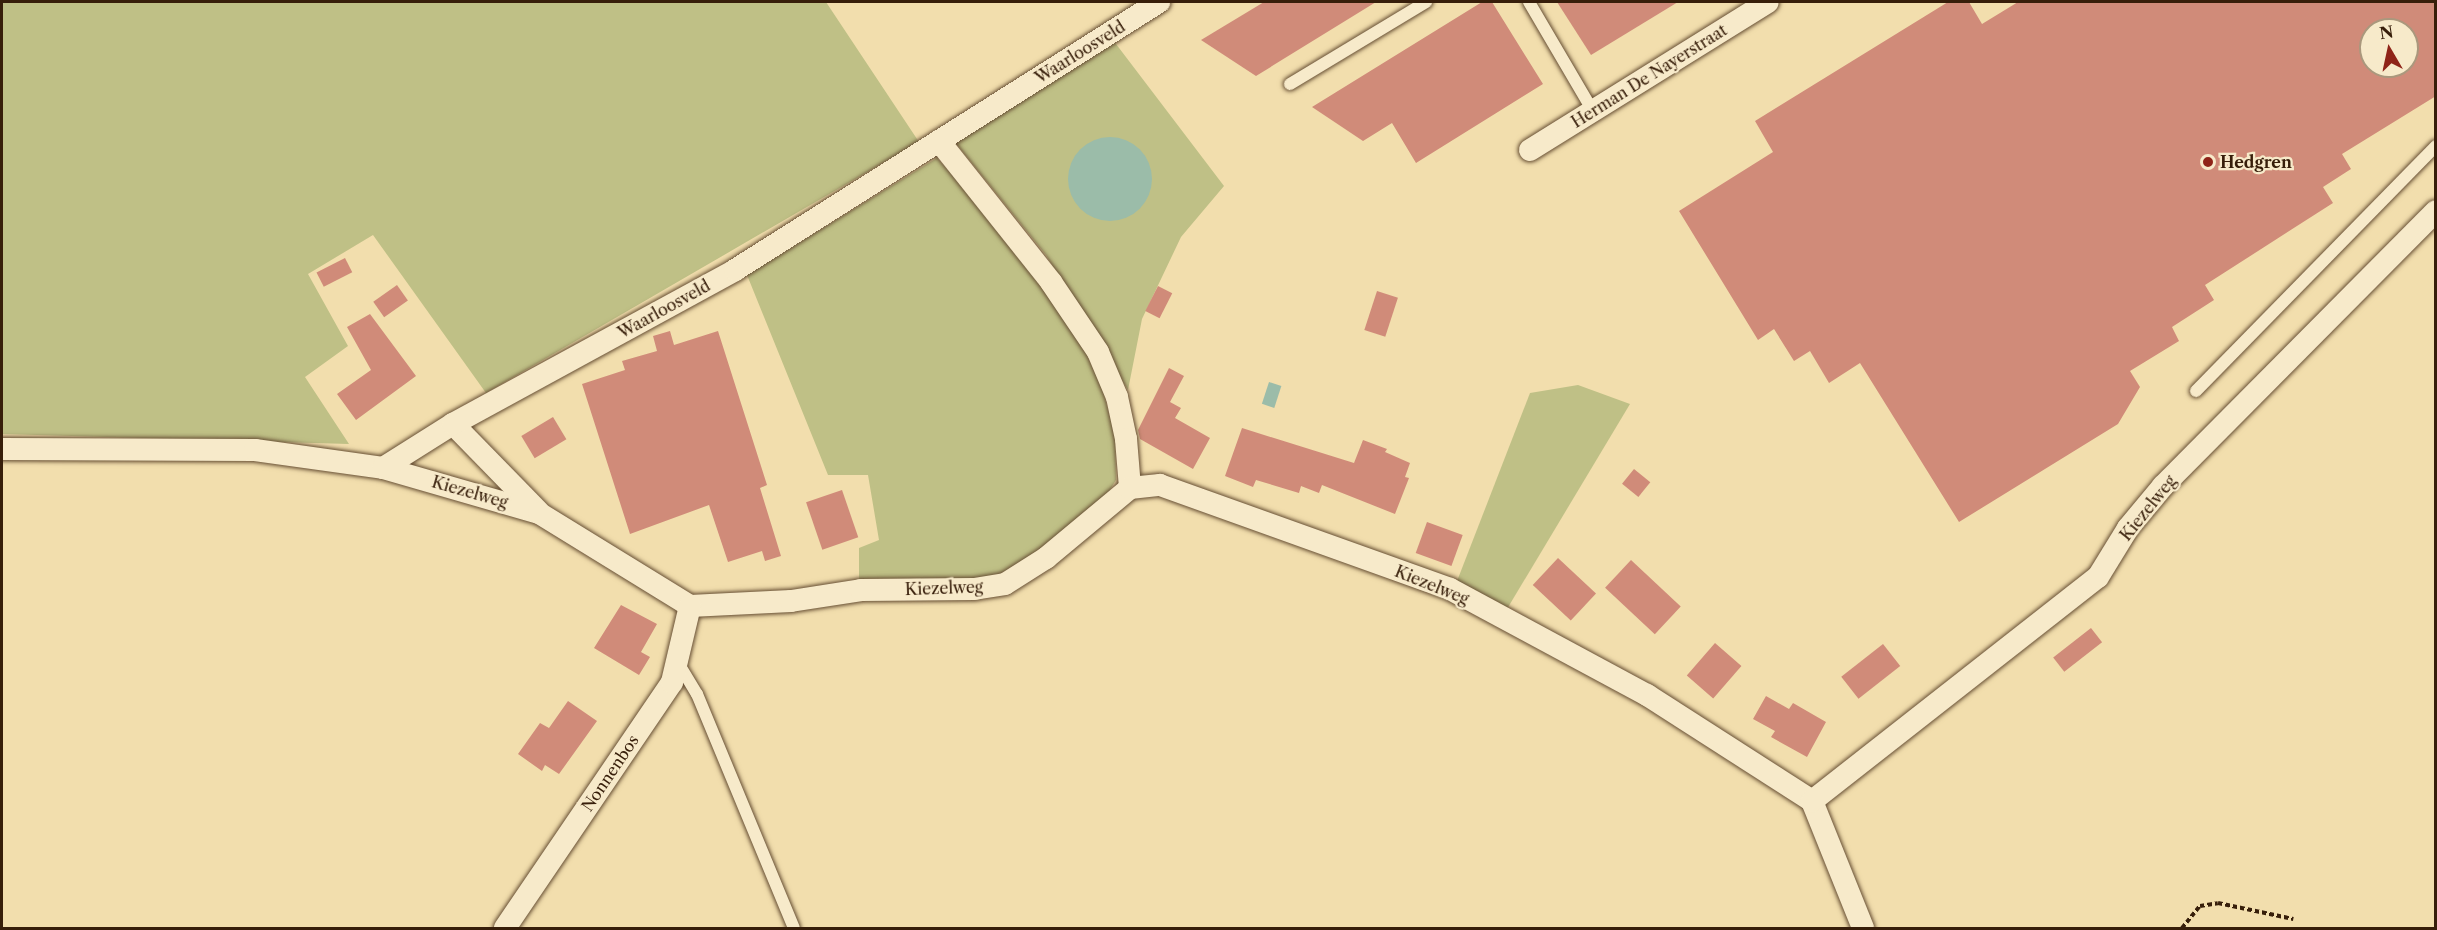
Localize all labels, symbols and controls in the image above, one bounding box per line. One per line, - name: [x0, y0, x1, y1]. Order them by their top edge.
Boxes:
- street label: Waarloosveld: [1031, 17, 1129, 87]
- north arrow: [2359, 18, 2419, 78]
- street label: Herman De Nayerstraat: [1568, 20, 1730, 132]
- text: N: [2378, 21, 2395, 43]
- place label: Hedgren: [2220, 152, 2292, 172]
- marker: Hedgren: [2201, 155, 2215, 169]
- street label: Waarloosveld: [614, 276, 714, 342]
- street label: Kiezelweg: [430, 472, 510, 512]
- street label: Kiezelweg: [2116, 472, 2180, 544]
- street label: Kiezelweg: [1392, 561, 1472, 609]
- street label: Kiezelweg: [905, 577, 983, 599]
- street label: Nonnenbos: [577, 731, 643, 815]

